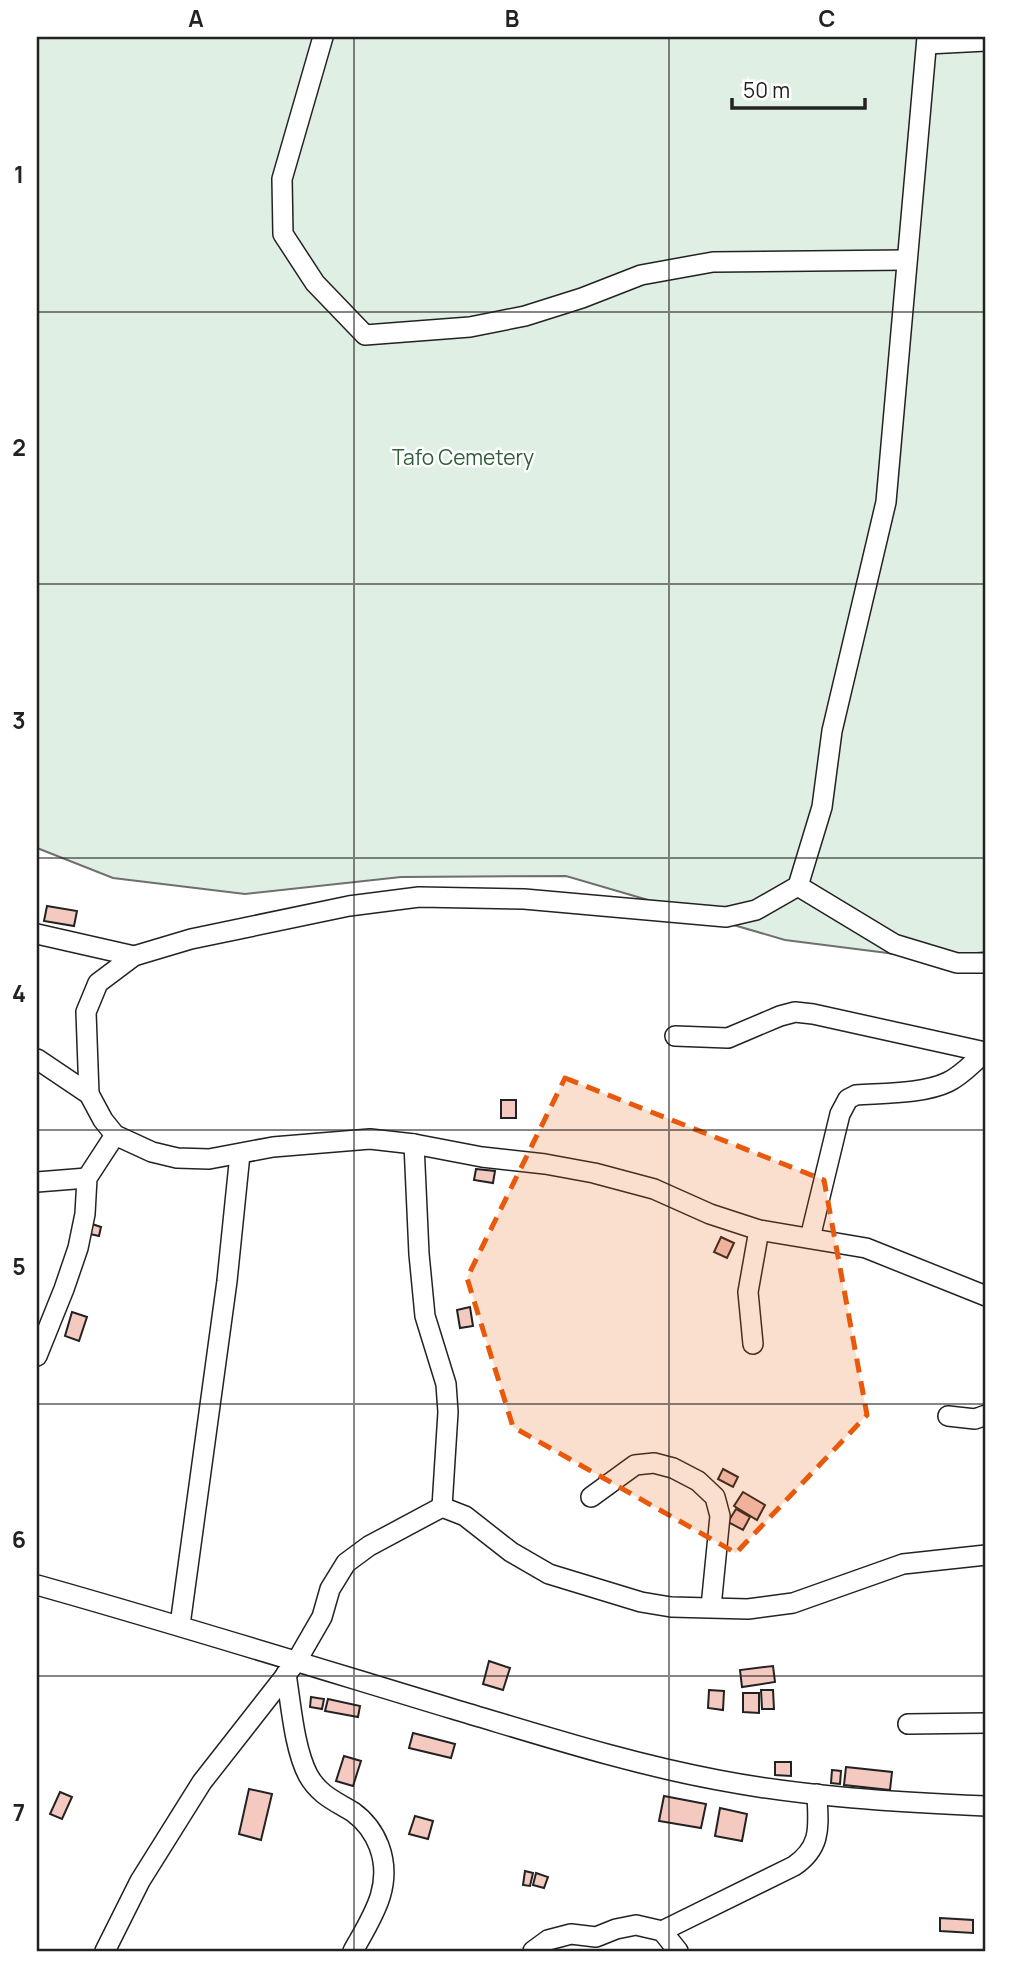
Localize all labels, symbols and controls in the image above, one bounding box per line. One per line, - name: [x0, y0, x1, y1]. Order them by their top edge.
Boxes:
- text: A: [188, 2, 204, 34]
- text: B: [505, 2, 519, 34]
- text: C: [819, 2, 836, 34]
- scale bar: [732, 66, 866, 110]
- text: 50 m: [743, 76, 790, 104]
- text: 1: [14, 158, 24, 190]
- text: 2: [12, 431, 26, 463]
- park label: Tafo Cemetery: [392, 443, 534, 471]
- text: 3: [12, 704, 26, 736]
- text: 4: [12, 977, 26, 1009]
- text: 5: [12, 1250, 26, 1282]
- text: 6: [12, 1523, 26, 1555]
- text: 7: [13, 1796, 25, 1828]

